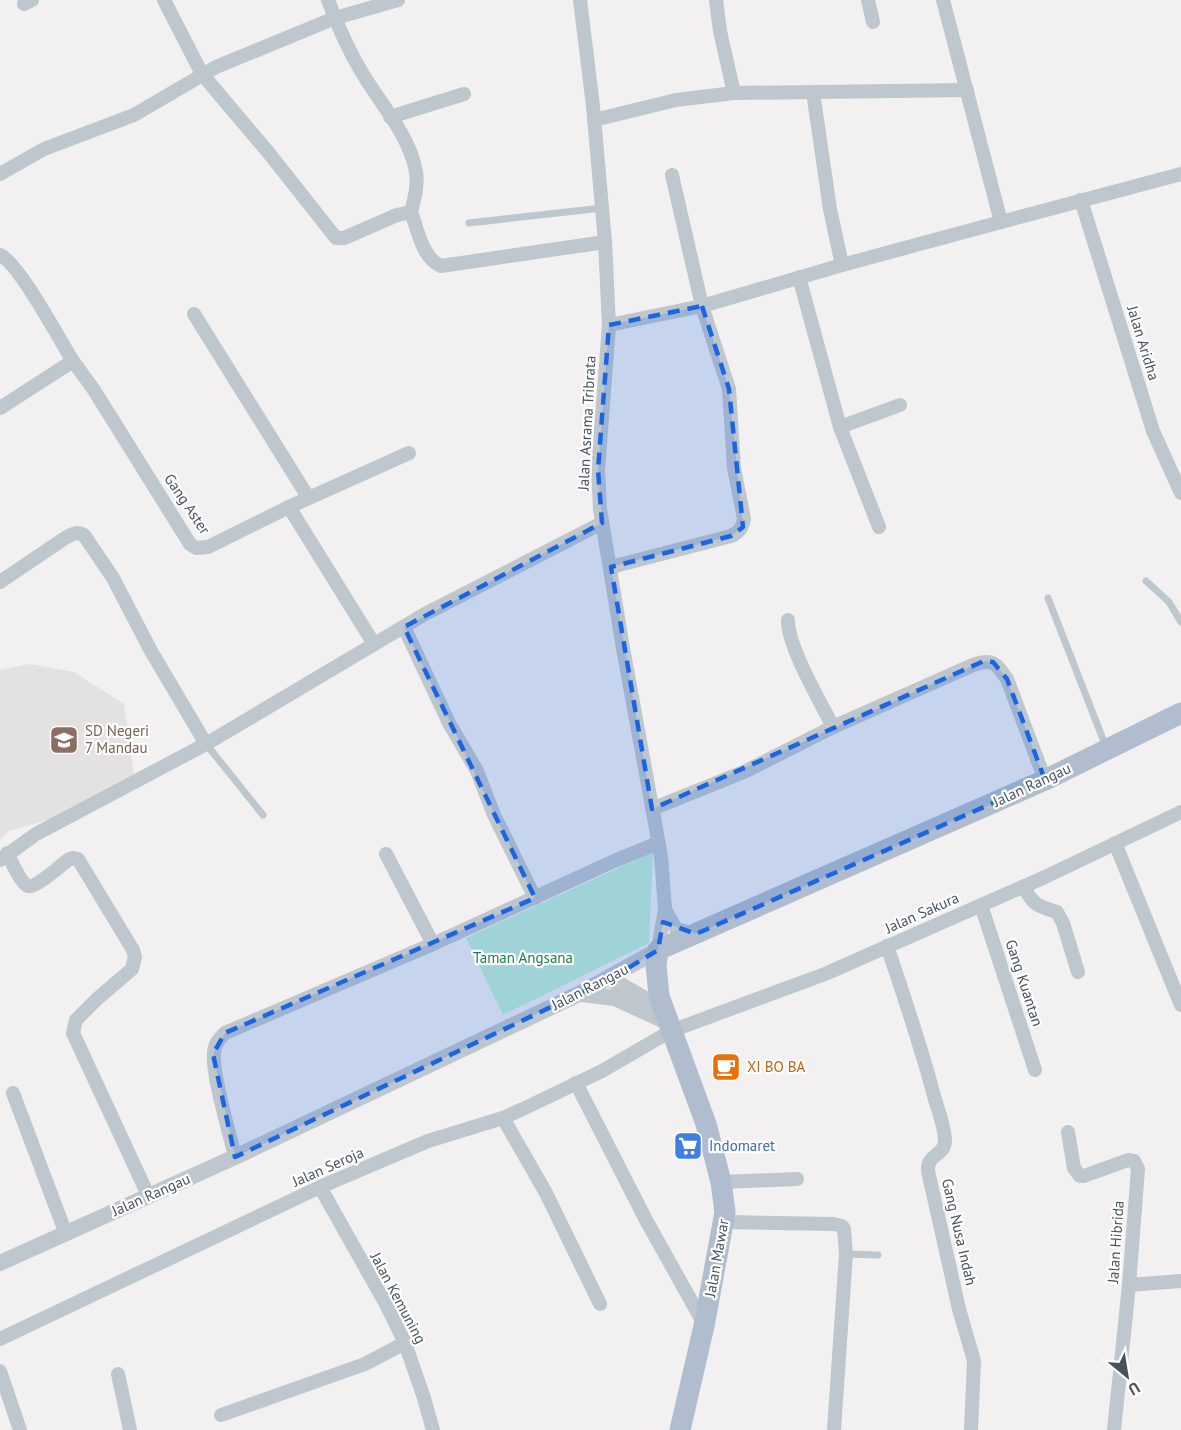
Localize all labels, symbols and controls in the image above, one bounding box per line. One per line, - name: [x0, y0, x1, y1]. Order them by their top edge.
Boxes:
- street label: Jalan Aridha: [1123, 302, 1164, 382]
- street label: Jalan Asrama Tribrata: [573, 355, 600, 492]
- street label: Gang Aster: [160, 470, 215, 538]
- place label: SD Negeri 7 Mandau: [85, 721, 149, 757]
- school or university icon: SD Negeri 7 Mandau: [48, 724, 80, 756]
- street label: Jalan Rangau: [989, 758, 1074, 811]
- street label: Jalan Sakura: [881, 888, 962, 938]
- street label: Gang Kuantan: [1002, 937, 1047, 1029]
- park label: Taman Angsana: [473, 948, 573, 967]
- street label: Jalan Rangau: [547, 959, 631, 1015]
- cafe icon: XI BO BA: [710, 1051, 742, 1083]
- place label: XI BO BA: [747, 1057, 805, 1076]
- supermarket icon: Indomaret: [672, 1130, 704, 1162]
- place label: Indomaret: [709, 1136, 775, 1155]
- street label: Jalan Seroja: [288, 1142, 366, 1191]
- street label: Jalan Rangau: [108, 1169, 193, 1221]
- street label: Gang Nusa Indah: [938, 1177, 981, 1287]
- street label: Jalan Hibrida: [1103, 1200, 1128, 1285]
- street label: Jalan Mawar: [700, 1218, 733, 1299]
- street label: Jalan Kemuning: [366, 1248, 430, 1347]
- north arrow: [1097, 1346, 1157, 1406]
- text: U: [1125, 1378, 1144, 1400]

